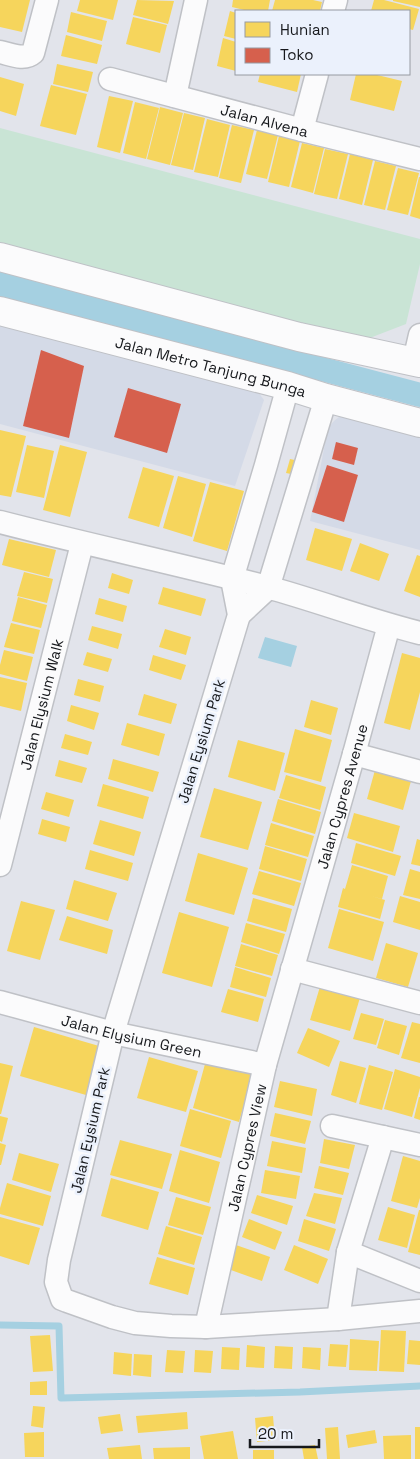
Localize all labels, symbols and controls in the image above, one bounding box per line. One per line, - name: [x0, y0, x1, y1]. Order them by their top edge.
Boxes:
- legend: [235, 10, 410, 75]
- text: Hunian: [280, 20, 330, 39]
- text: Toko: [280, 45, 314, 64]
- street label: Jalan Alvena: [219, 99, 311, 141]
- street label: Jalan Metro Tanjung Bunga: [113, 332, 309, 401]
- street label: Jalan Elysium Walk: [15, 637, 67, 772]
- street label: Jalan Eysium Park: [173, 677, 229, 805]
- street label: Jalan Cypres Avenue: [312, 722, 371, 871]
- street label: Jalan Elysium Green: [59, 1010, 204, 1061]
- street label: Jalan Eysium Park: [66, 1065, 114, 1195]
- street label: Jalan Cypres View: [223, 1082, 270, 1213]
- scale bar: [250, 1416, 319, 1448]
- text: 20 m: [258, 1424, 293, 1443]

